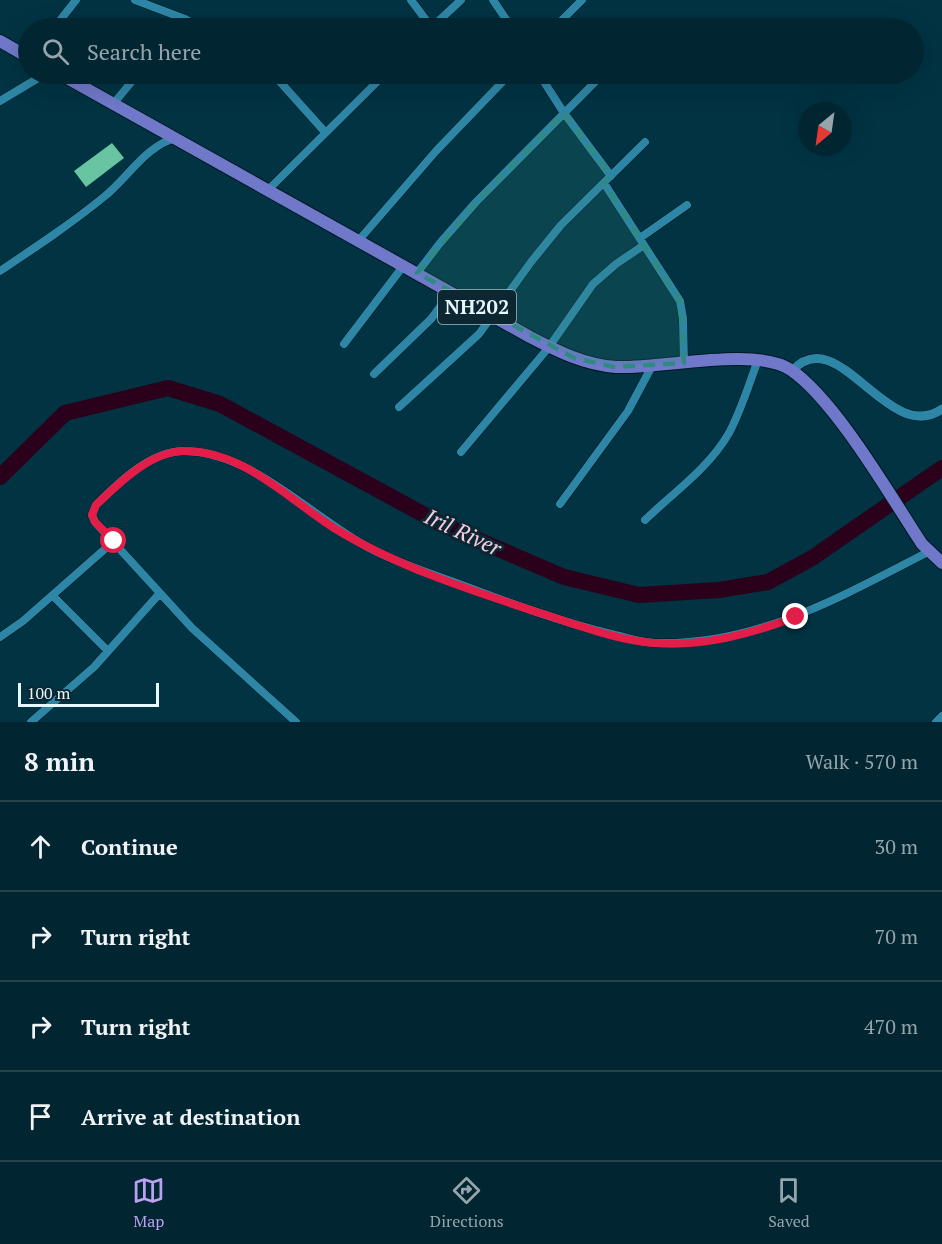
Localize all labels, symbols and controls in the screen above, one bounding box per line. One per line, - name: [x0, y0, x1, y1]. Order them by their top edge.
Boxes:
- search box: [18, 18, 924, 84]
- icon: search: [39, 35, 72, 68]
- text: Search here: [87, 37, 201, 66]
- north arrow: [798, 102, 852, 156]
- road number: NH202: [438, 290, 516, 324]
- water label: Iril River: [419, 501, 508, 563]
- route start: [100, 527, 126, 553]
- route end: [782, 603, 808, 629]
- scale bar: [18, 680, 159, 708]
- text: 100 m: [27, 682, 70, 704]
- text: 8 min: [24, 744, 95, 778]
- text: Walk · 570 m: [806, 748, 918, 775]
- icon: ahead: [24, 830, 57, 863]
- text: Continue: [81, 832, 178, 861]
- text: 30 m: [875, 833, 918, 860]
- icon: right: [24, 920, 57, 953]
- text: Turn right: [81, 922, 190, 951]
- text: 70 m: [875, 923, 918, 950]
- icon: right: [24, 1010, 57, 1043]
- text: Turn right: [81, 1012, 190, 1041]
- text: 470 m: [864, 1013, 918, 1040]
- icon: arrive: [24, 1100, 57, 1133]
- text: Arrive at destination: [81, 1102, 300, 1131]
- tab: Map: [132, 1174, 165, 1232]
- tab: Directions: [430, 1174, 504, 1232]
- tab: Saved: [768, 1174, 810, 1232]

